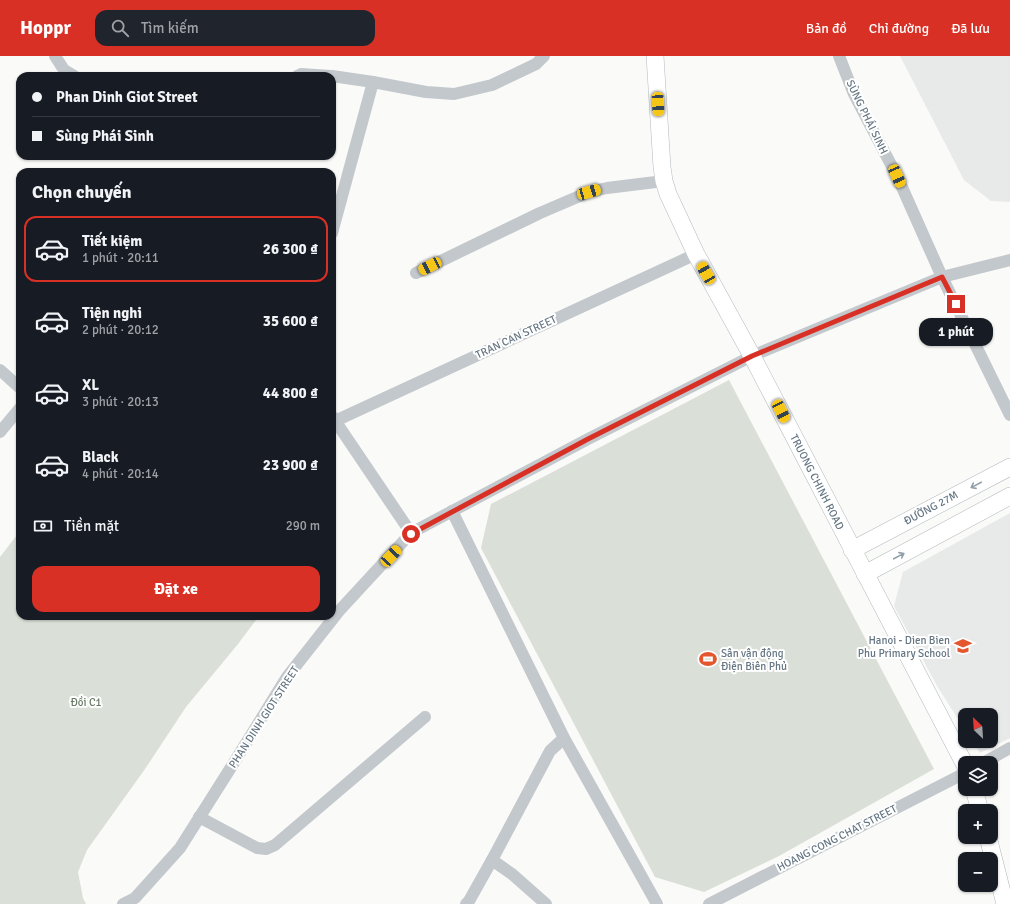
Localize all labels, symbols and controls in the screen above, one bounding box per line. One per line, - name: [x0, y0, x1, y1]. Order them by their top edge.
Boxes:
- search box: [95, 10, 375, 46]
- text: Hoppr: [20, 16, 71, 40]
- icon: search: [109, 17, 131, 39]
- text: Tìm kiếm: [141, 19, 199, 37]
- text: Bản đồ: [806, 20, 847, 37]
- text: Chỉ đường: [869, 20, 929, 37]
- text: Đã lưu: [951, 20, 990, 37]
- street label: SÙNG PHÁI SINH: [843, 77, 891, 156]
- text: Phan Dinh Giot Street: [56, 88, 198, 106]
- car: [651, 92, 665, 116]
- text: Sùng Phái Sinh: [56, 127, 154, 145]
- car: [887, 163, 907, 189]
- text: Chọn chuyến: [32, 181, 132, 203]
- car: [576, 183, 602, 201]
- icon: car: [34, 231, 70, 267]
- text: Tiết kiệm: [82, 232, 142, 250]
- text: 26 300 ₫: [263, 240, 318, 258]
- text: 1 phút · 20:11: [82, 250, 159, 266]
- car: [417, 255, 443, 277]
- car: [695, 260, 717, 286]
- route end: [947, 295, 965, 313]
- icon: car: [34, 303, 70, 339]
- text: Tiện nghi: [82, 304, 142, 322]
- text: 35 600 ₫: [263, 312, 318, 330]
- street label: TRAN CAN STREET: [474, 312, 559, 361]
- callout: 1 phút: [919, 318, 993, 346]
- text: 2 phút · 20:12: [82, 322, 159, 338]
- text: 1 phút: [938, 324, 974, 340]
- icon: car: [34, 375, 70, 411]
- text: XL: [82, 376, 99, 394]
- text: 44 800 ₫: [263, 384, 318, 402]
- text: 3 phút · 20:13: [82, 394, 159, 410]
- car: [770, 398, 792, 424]
- street label: TRUONG CHINH ROAD: [787, 432, 847, 532]
- icon: car: [34, 447, 70, 483]
- text: Black: [82, 448, 119, 466]
- text: 23 900 ₫: [263, 456, 318, 474]
- text: 4 phút · 20:14: [82, 466, 159, 482]
- one-way arrow: [970, 482, 982, 489]
- street label: ĐƯỜNG 27M: [901, 487, 960, 528]
- icon: cash: [32, 515, 54, 537]
- text: Tiền mặt: [64, 517, 119, 535]
- text: 290 m: [286, 518, 320, 534]
- route start: [402, 525, 420, 543]
- car: [378, 543, 404, 569]
- one-way arrow: [893, 552, 905, 559]
- button: Đặt xe: [32, 566, 320, 612]
- place label: Hanoi - Dien Bien Phu Primary School: [858, 634, 950, 660]
- school or university icon: Hanoi - Dien Bien Phu Primary School: [953, 636, 973, 656]
- place label: Sân vận động Điện Biên Phủ: [721, 647, 787, 673]
- sports icon: Sân vận động Điện Biên Phủ: [698, 649, 718, 669]
- street label: PHAN DINH GIOT STREET: [226, 663, 302, 770]
- park label: Đồi C1: [71, 695, 102, 709]
- north arrow: [958, 708, 998, 748]
- map controls: [958, 708, 998, 892]
- button: layers: [958, 756, 998, 796]
- street label: HOANG CONG CHAT STREET: [775, 802, 900, 874]
- button: +: [958, 804, 998, 844]
- button: −: [958, 852, 998, 892]

